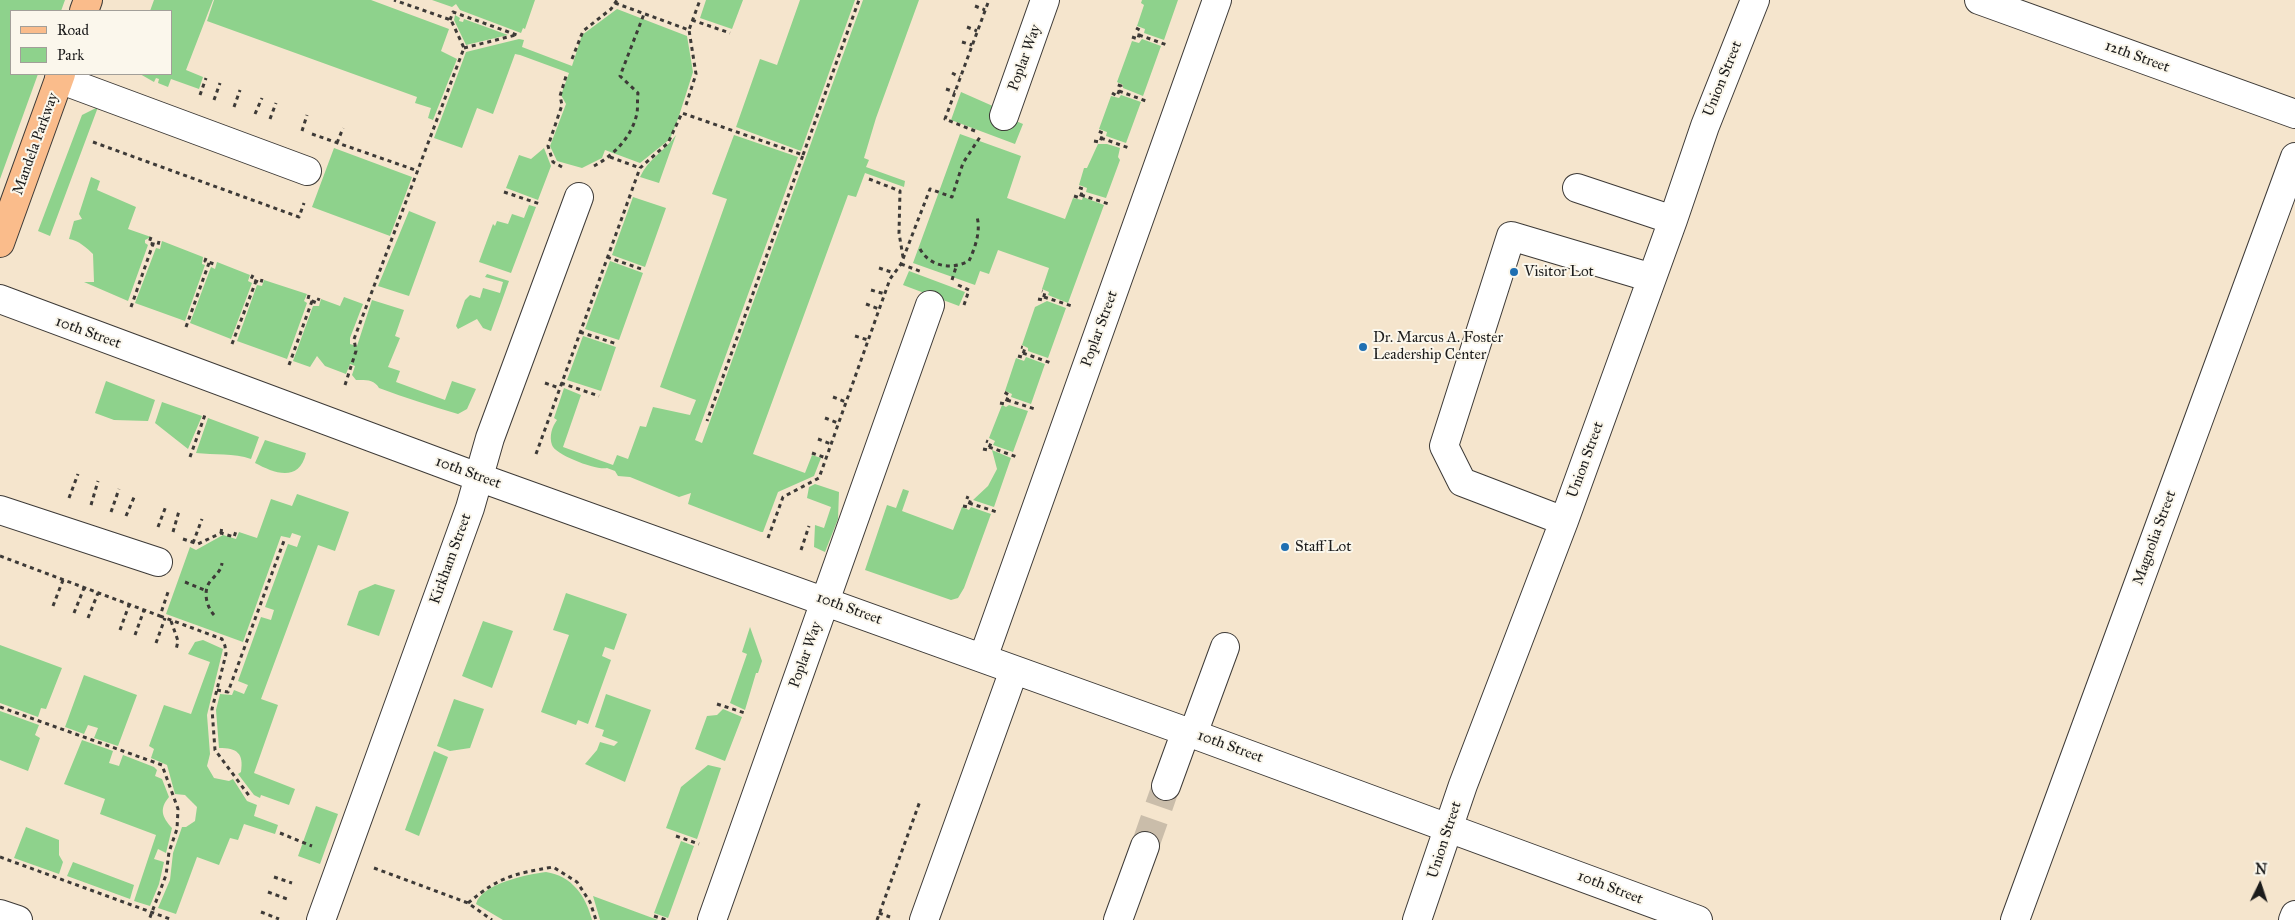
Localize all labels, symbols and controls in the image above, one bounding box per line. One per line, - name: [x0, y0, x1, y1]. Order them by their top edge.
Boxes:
- legend: [10, 10, 172, 75]
- text: Road: [57, 21, 89, 39]
- street label: Poplar Way: [1005, 22, 1045, 94]
- street label: 12th Street: [2102, 37, 2172, 77]
- street label: Union Street: [1700, 39, 1746, 119]
- text: Park: [57, 46, 84, 64]
- street label: Mandela Parkway: [9, 90, 63, 198]
- place label: Visitor Lot: [1524, 263, 1594, 281]
- marker: Visitor Lot: [1508, 266, 1520, 278]
- street label: Poplar Street: [1078, 288, 1122, 370]
- street label: 10th Street: [53, 313, 123, 353]
- place label: Dr. Marcus A. Foster Leadership Center: [1373, 329, 1503, 364]
- marker: Dr. Marcus A. Foster Leadership Center: [1357, 341, 1369, 353]
- street label: Union Street: [1564, 419, 1608, 501]
- street label: 10th Street: [433, 453, 503, 493]
- street label: Magnolia Street: [2130, 488, 2180, 588]
- street label: Kirkham Street: [426, 511, 476, 607]
- place label: Staff Lot: [1295, 538, 1352, 556]
- marker: Staff Lot: [1279, 541, 1291, 553]
- street label: 10th Street: [814, 589, 884, 629]
- street label: Poplar Way: [786, 619, 826, 691]
- street label: 10th Street: [1195, 727, 1265, 767]
- street label: Union Street: [1424, 799, 1466, 881]
- north arrow: [2235, 860, 2285, 910]
- text: N: [2255, 861, 2268, 878]
- street label: 10th Street: [1575, 867, 1645, 909]

